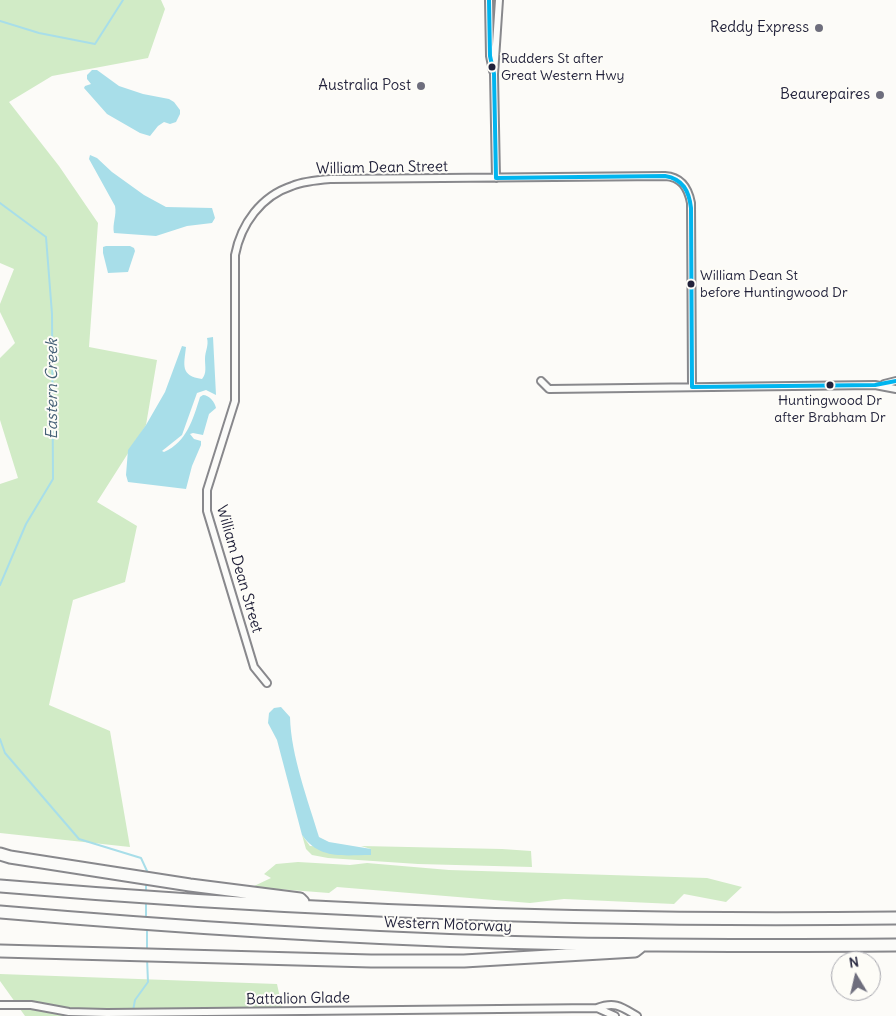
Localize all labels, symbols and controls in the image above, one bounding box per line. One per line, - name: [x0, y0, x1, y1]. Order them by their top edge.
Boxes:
- place label: Reddy Express: [710, 19, 809, 37]
- marker: Reddy Express: [813, 22, 825, 34]
- place label: Rudders St after Great Western Hwy: [501, 51, 624, 84]
- marker: Rudders St after Great Western Hwy: [487, 62, 497, 72]
- place label: Australia Post: [318, 77, 411, 95]
- marker: Australia Post: [415, 80, 427, 92]
- place label: Beaurepaires: [780, 86, 870, 104]
- marker: Beaurepaires: [874, 89, 886, 101]
- street label: William Dean Street: [316, 158, 448, 178]
- place label: William Dean St before Huntingwood Dr: [700, 268, 848, 300]
- marker: William Dean St before Huntingwood Dr: [686, 279, 696, 289]
- water label: Eastern Creek: [42, 339, 62, 439]
- marker: Huntingwood Dr after Brabham Dr: [825, 380, 835, 390]
- place label: Huntingwood Dr after Brabham Dr: [774, 393, 886, 426]
- street label: William Dean Street: [212, 503, 266, 635]
- street label: Western Motorway: [384, 914, 512, 936]
- north arrow: [831, 951, 881, 1001]
- text: N: [848, 953, 860, 972]
- street label: Battalion Glade: [246, 989, 350, 1009]

